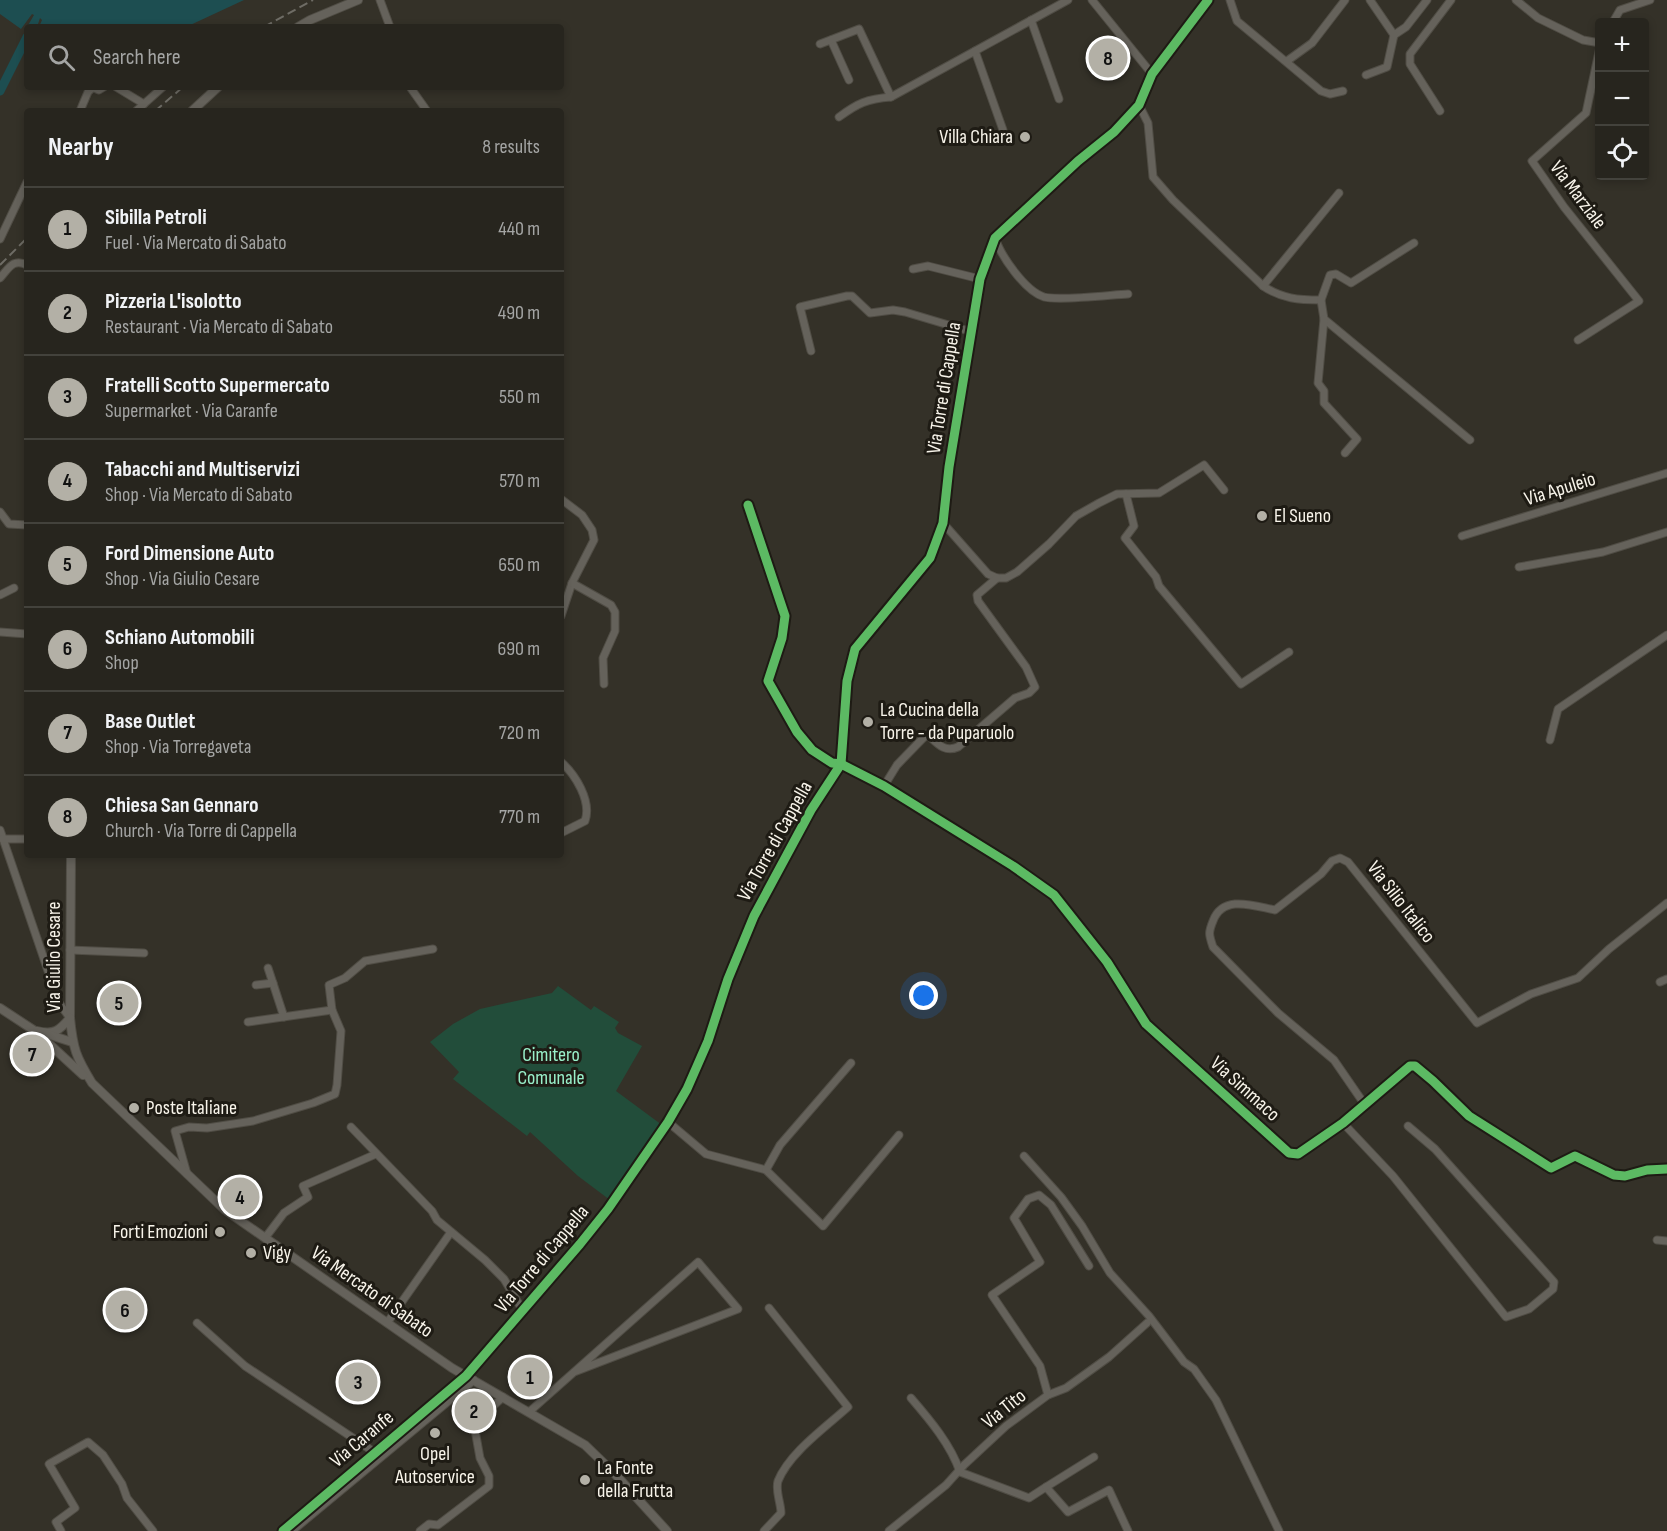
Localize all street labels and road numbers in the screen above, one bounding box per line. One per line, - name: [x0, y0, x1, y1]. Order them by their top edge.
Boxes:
- street label: Via Marziale: [1545, 156, 1611, 234]
- street label: Via Torre di Cappella: [922, 320, 966, 456]
- street label: Via Apuleio: [1522, 467, 1598, 511]
- street label: Via Torre di Cappella: [732, 777, 818, 905]
- street label: Via Silio Italico: [1362, 856, 1440, 948]
- street label: Via Giulio Cesare: [42, 902, 66, 1012]
- street label: Via Simmaco: [1205, 1051, 1285, 1127]
- street label: Via Torre di Cappella: [490, 1200, 594, 1318]
- street label: Via Mercato di Sabato: [306, 1241, 438, 1343]
- street label: Via Tito: [977, 1384, 1031, 1434]
- street label: Via Caranfe: [325, 1405, 399, 1473]

